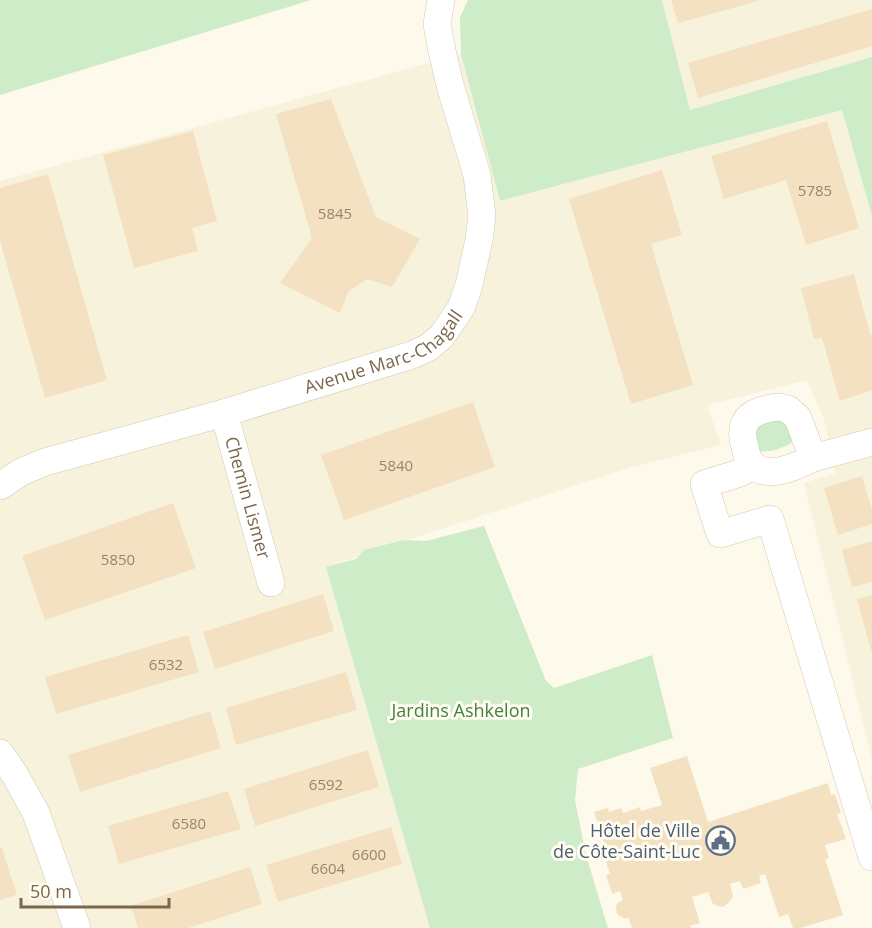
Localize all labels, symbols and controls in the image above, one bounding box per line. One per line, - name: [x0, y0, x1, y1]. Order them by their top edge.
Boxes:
- house number: 5785: [798, 180, 832, 200]
- house number: 5845: [318, 203, 352, 223]
- street label: Avenue Marc-Chagall: [301, 305, 467, 399]
- street label: Chemin Lismer: [220, 434, 277, 562]
- house number: 5840: [379, 455, 413, 475]
- house number: 5850: [101, 549, 135, 569]
- house number: 6532: [149, 654, 183, 674]
- park label: Jardins Ashkelon: [389, 698, 531, 722]
- house number: 6592: [309, 774, 343, 794]
- house number: 6580: [172, 813, 206, 833]
- place label: Hôtel de Ville de Côte-Saint-Luc: [553, 818, 700, 863]
- public building icon: Hôtel de Ville de Côte-Saint-Luc: [705, 825, 737, 857]
- house number: 6600: [352, 844, 386, 864]
- house number: 6604: [311, 858, 346, 878]
- scale bar: [21, 871, 170, 909]
- text: 50 m: [30, 879, 72, 903]

